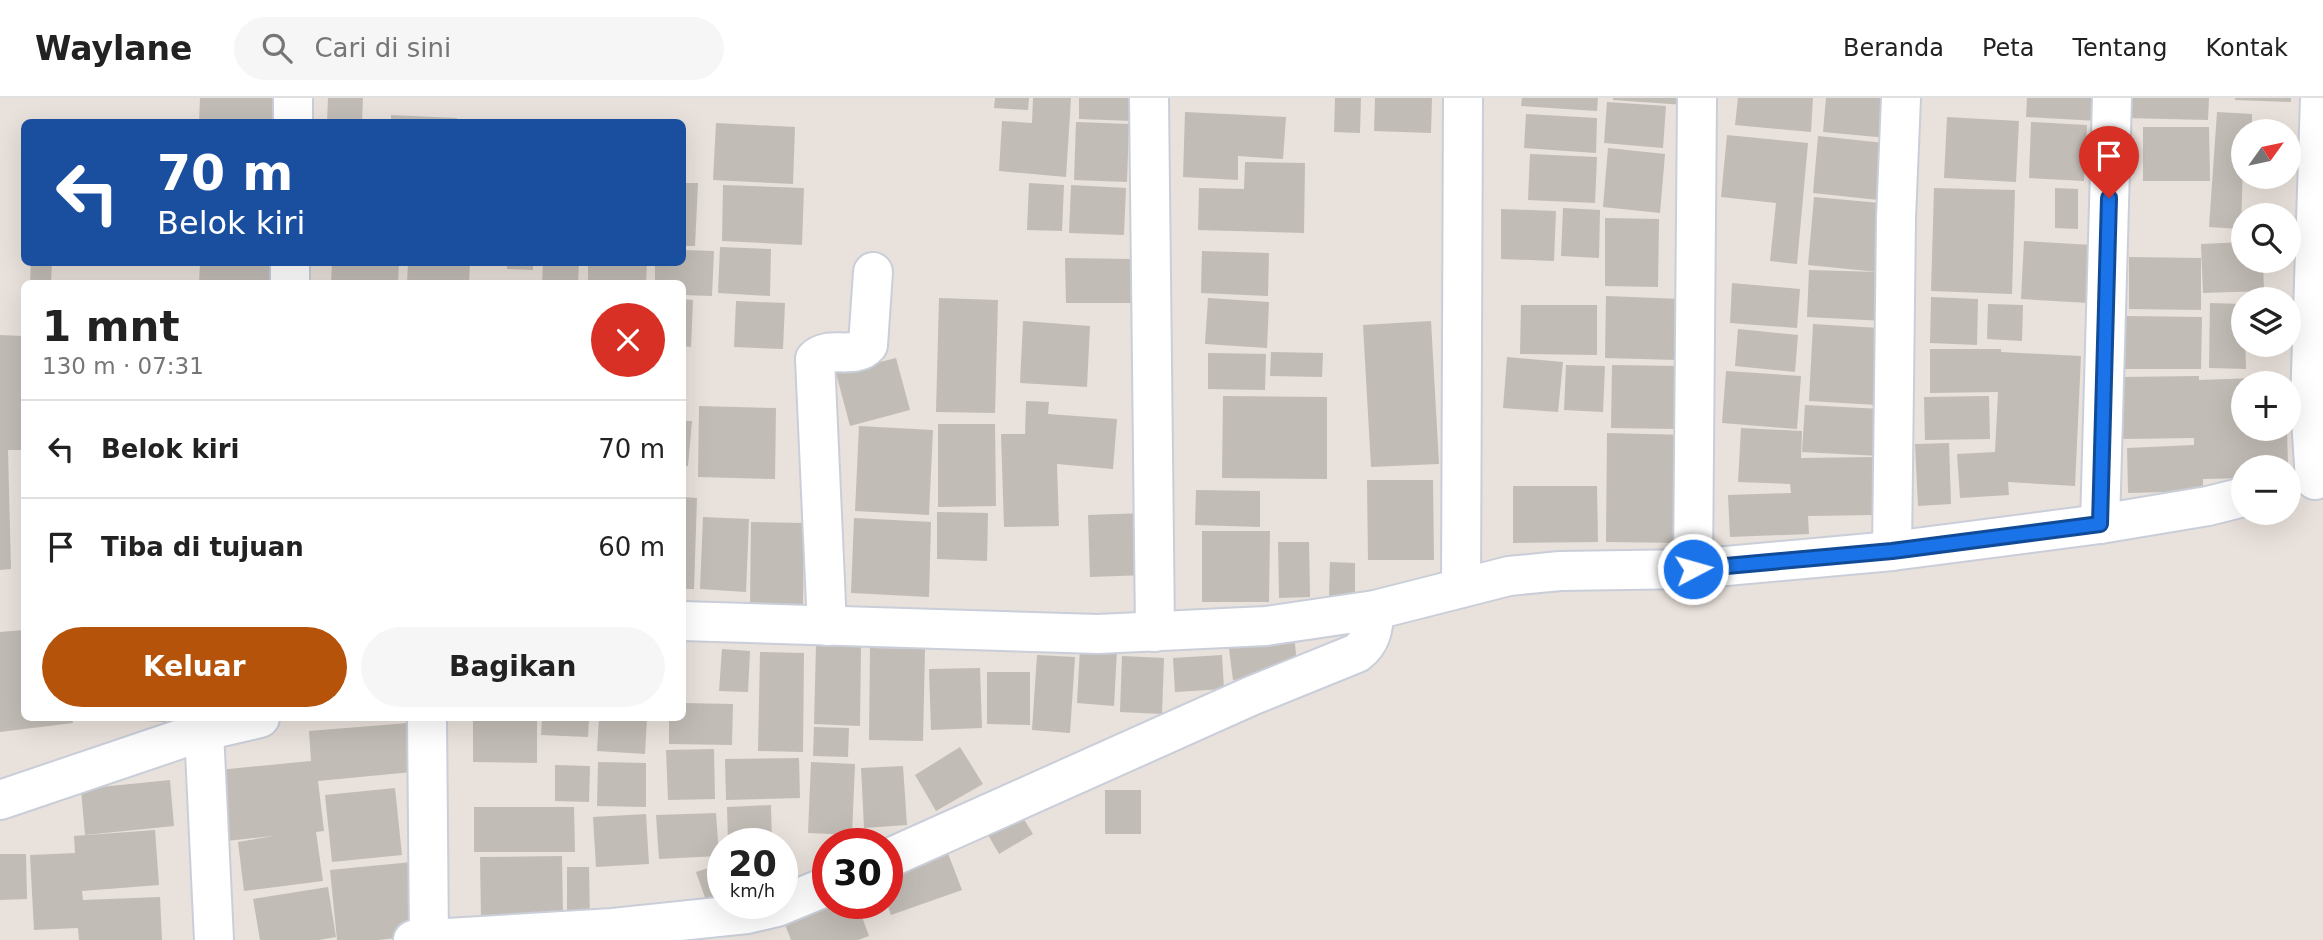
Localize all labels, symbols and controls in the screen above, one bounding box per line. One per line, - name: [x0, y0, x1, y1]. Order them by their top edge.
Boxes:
- search box: [234, 17, 724, 80]
- text: Waylane: [35, 29, 192, 68]
- icon: search: [258, 29, 296, 67]
- text: Cari di sini: [314, 33, 451, 63]
- text: Beranda: [1843, 34, 1944, 62]
- text: Peta: [1982, 34, 2034, 62]
- text: Tentang: [2072, 34, 2168, 62]
- text: Kontak: [2206, 34, 2288, 62]
- north arrow: [2231, 119, 2301, 189]
- map controls: [2231, 119, 2301, 525]
- pin: [2079, 126, 2139, 198]
- icon: arrive: [2090, 137, 2128, 175]
- text: 70 m: [157, 145, 293, 202]
- icon: left: [42, 147, 133, 238]
- button: search: [2231, 203, 2301, 273]
- text: Belok kiri: [157, 204, 305, 242]
- button: layers: [2231, 287, 2301, 357]
- text: 1 mnt: [42, 302, 180, 351]
- button: close: [591, 303, 665, 377]
- text: 130 m · 07:31: [42, 353, 204, 379]
- button: +: [2231, 371, 2301, 441]
- icon: left: [42, 430, 80, 468]
- text: Belok kiri: [101, 434, 240, 464]
- text: 70 m: [598, 434, 665, 464]
- button: −: [2231, 455, 2301, 525]
- icon: arrive: [42, 528, 80, 566]
- text: Tiba di tujuan: [101, 532, 304, 562]
- text: 60 m: [598, 532, 665, 562]
- position arrow: [1656, 532, 1730, 606]
- button: Keluar: [42, 627, 347, 707]
- button: Bagikan: [361, 627, 665, 707]
- speed limit sign: 30: [812, 828, 903, 919]
- text: 20: [728, 844, 777, 884]
- text: km/h: [730, 880, 775, 901]

